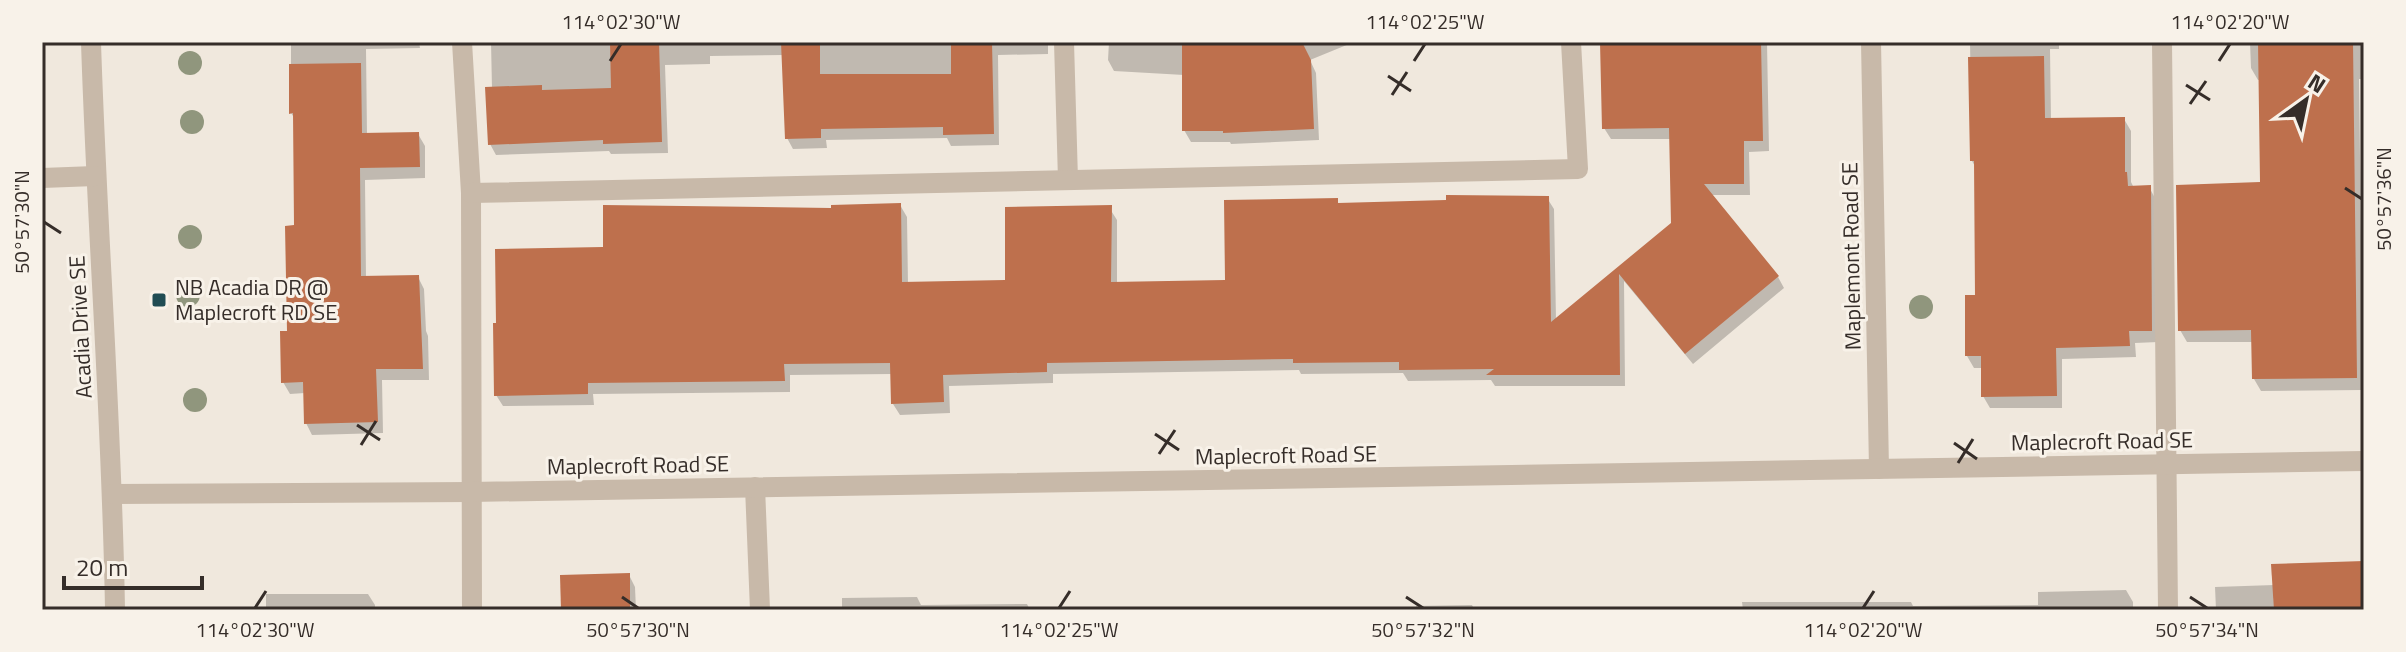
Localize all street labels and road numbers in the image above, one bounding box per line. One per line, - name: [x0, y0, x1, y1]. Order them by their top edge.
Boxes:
- street label: Maplemont Road SE: [1832, 162, 1870, 350]
- street label: Acadia Drive SE: [59, 255, 101, 399]
- street label: Maplecroft Road SE: [2011, 422, 2193, 460]
- street label: Maplecroft Road SE: [1195, 436, 1377, 474]
- street label: Maplecroft Road SE: [547, 446, 729, 484]

